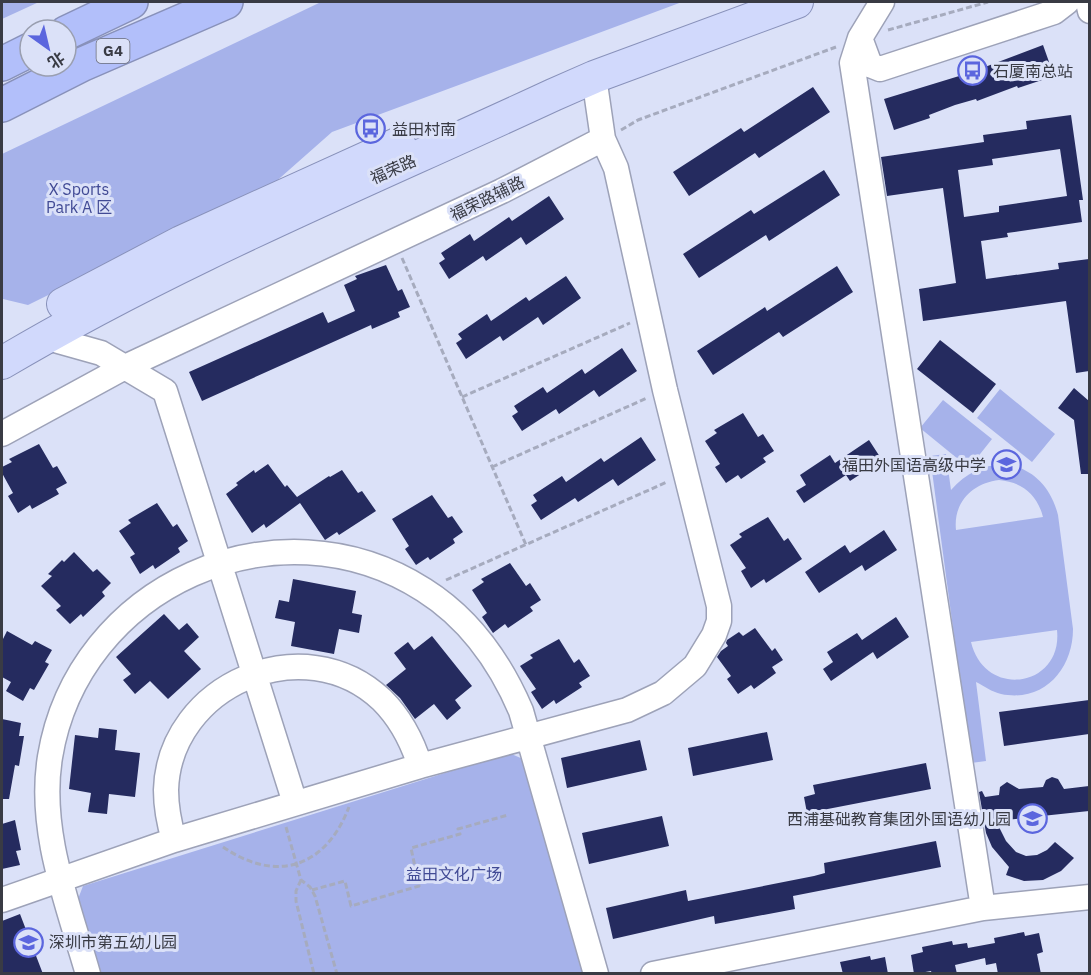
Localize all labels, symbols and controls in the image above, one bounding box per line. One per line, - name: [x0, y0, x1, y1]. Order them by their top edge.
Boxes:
- north arrow: [18, 18, 78, 78]
- road number: G4: [96, 39, 130, 63]
- text: 北: [44, 48, 69, 73]
- bus stop icon: 石厦南总站: [956, 55, 988, 87]
- place label: 石厦南总站: [993, 61, 1073, 81]
- bus stop icon: 益田村南: [355, 113, 387, 145]
- place label: 益田村南: [392, 119, 456, 139]
- street label: 福荣路: [367, 150, 419, 188]
- street label: 福荣路辅路: [447, 171, 527, 225]
- park label: X Sports Park A 区: [46, 179, 112, 217]
- school or university icon: 福田外国语高级中学: [991, 449, 1023, 481]
- place label: 福田外国语高级中学: [842, 455, 986, 475]
- school or university icon: 西浦基础教育集团外国语幼儿园: [1016, 803, 1048, 835]
- place label: 西浦基础教育集团外国语幼儿园: [787, 809, 1011, 829]
- park label: 益田文化广场: [406, 864, 502, 884]
- school or university icon: 深圳市第五幼儿园: [12, 926, 44, 958]
- place label: 深圳市第五幼儿园: [49, 932, 177, 952]

